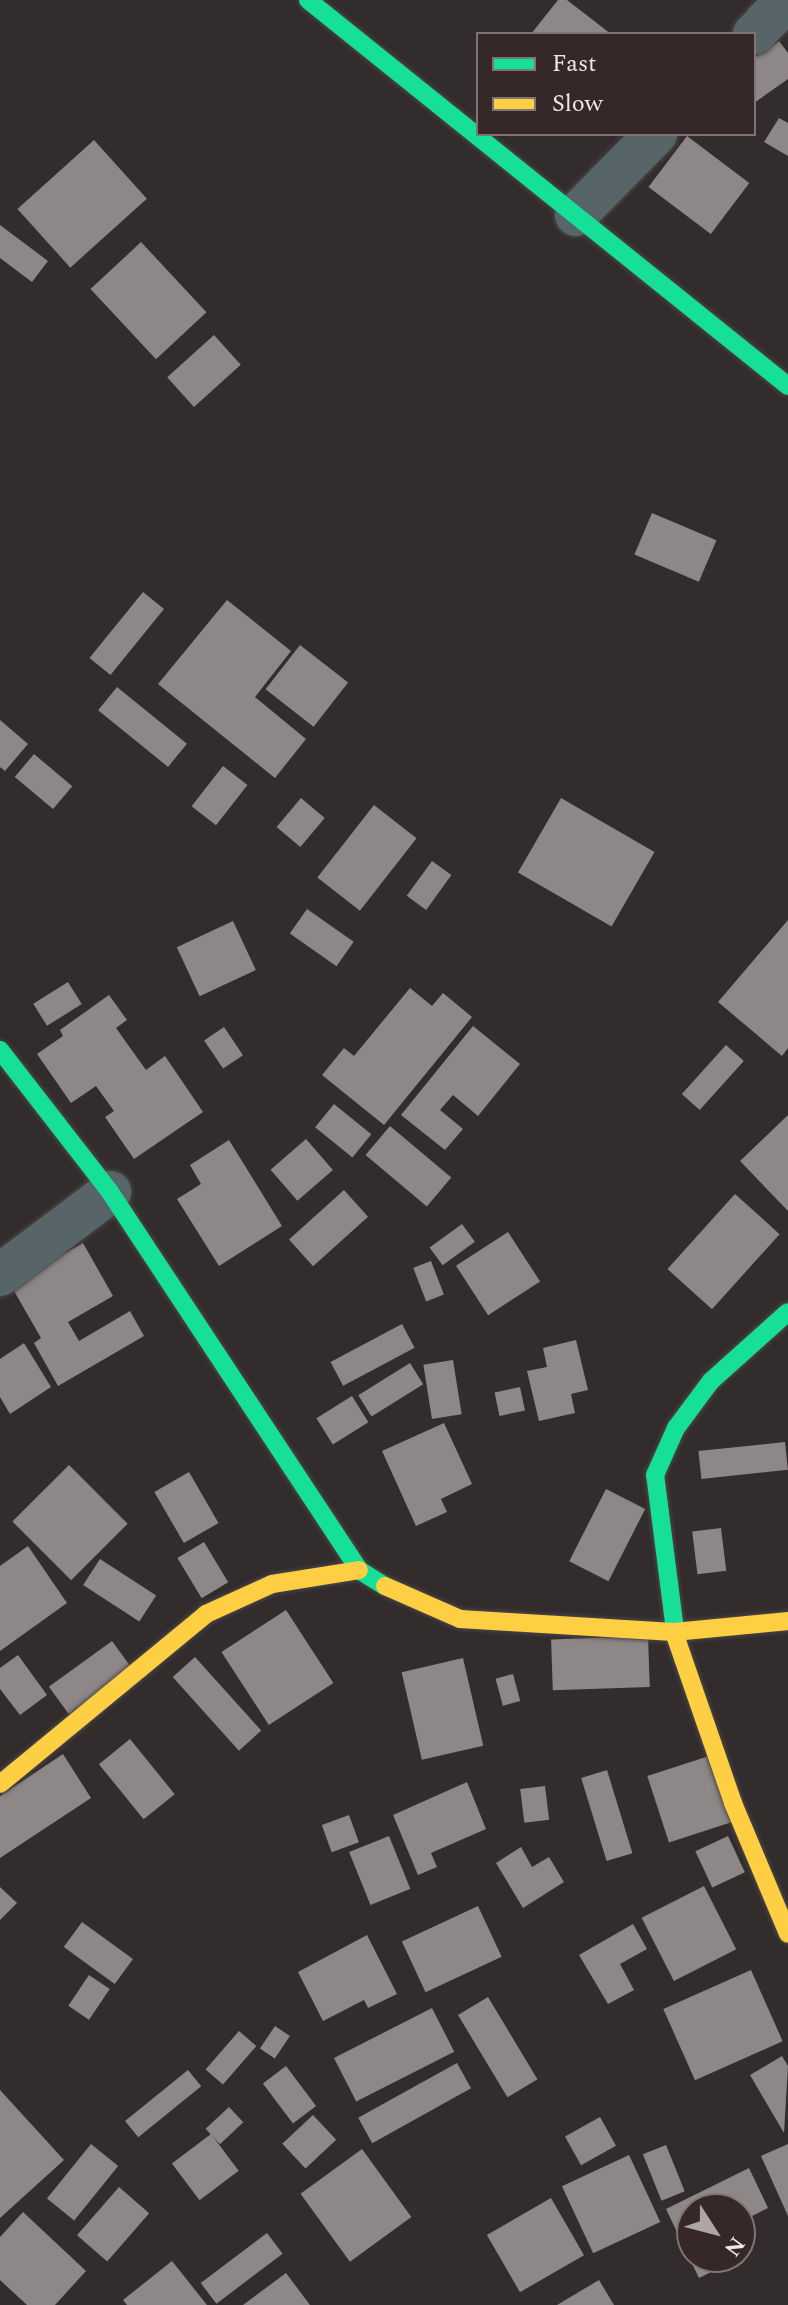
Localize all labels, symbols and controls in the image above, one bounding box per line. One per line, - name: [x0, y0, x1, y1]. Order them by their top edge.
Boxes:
- legend: [476, 32, 756, 136]
- text: Fast: [552, 46, 597, 82]
- text: Slow: [552, 86, 603, 122]
- north arrow: [676, 2193, 756, 2273]
- text: N: [716, 2229, 753, 2263]

